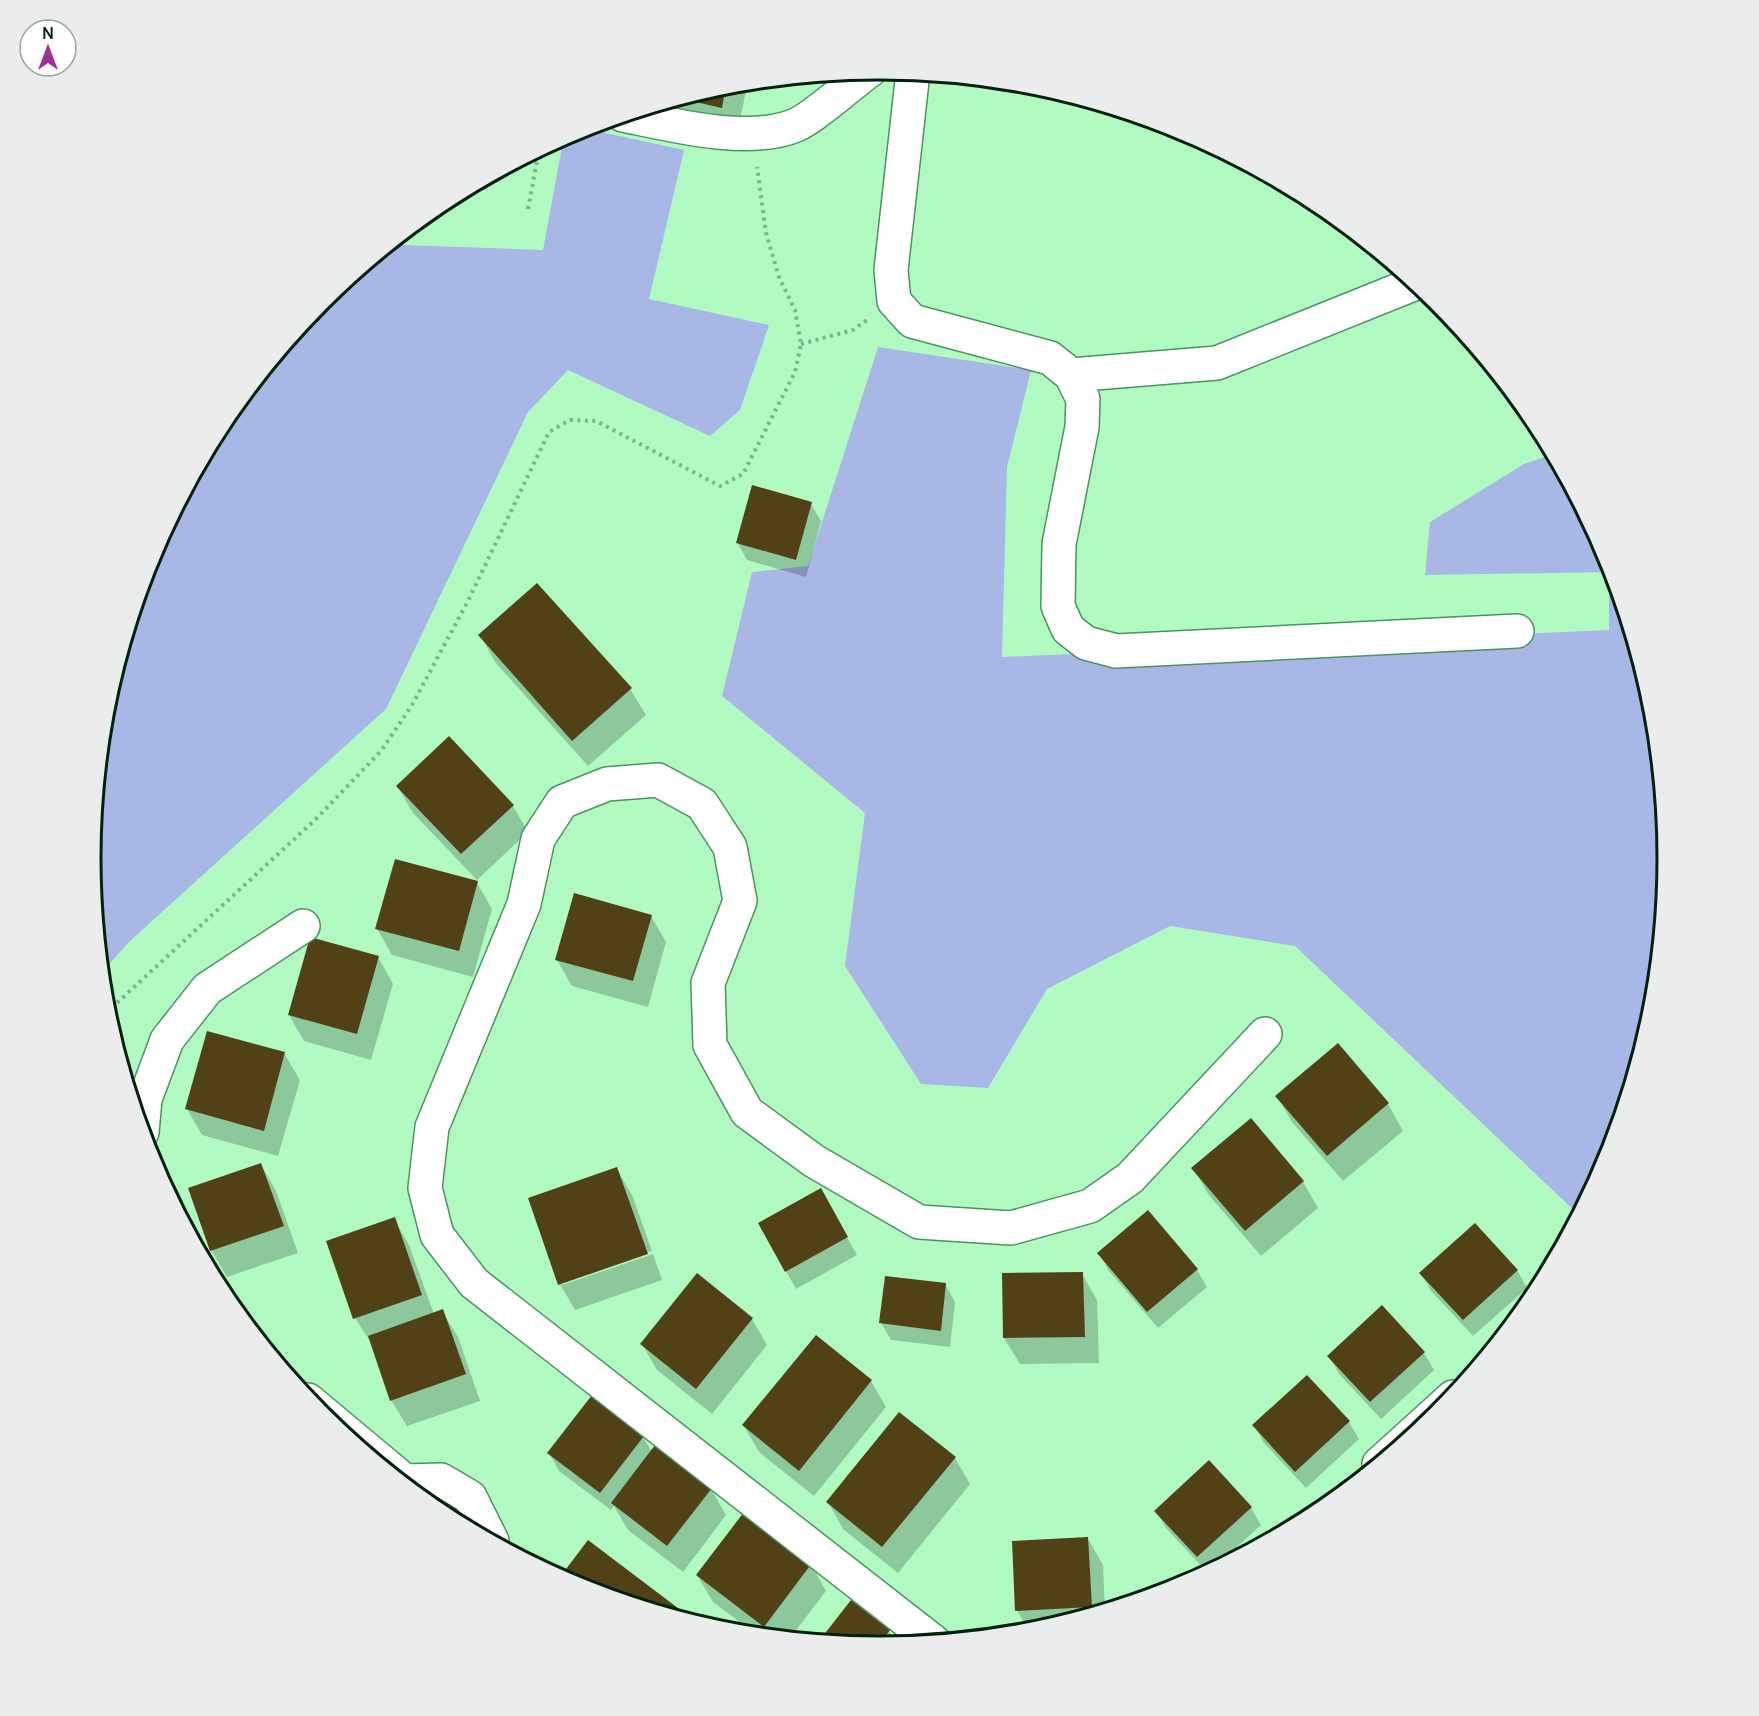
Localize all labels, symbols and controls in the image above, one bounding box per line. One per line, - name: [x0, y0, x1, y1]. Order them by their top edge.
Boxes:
- north arrow: [18, 18, 78, 78]
- text: N: [42, 22, 54, 44]

